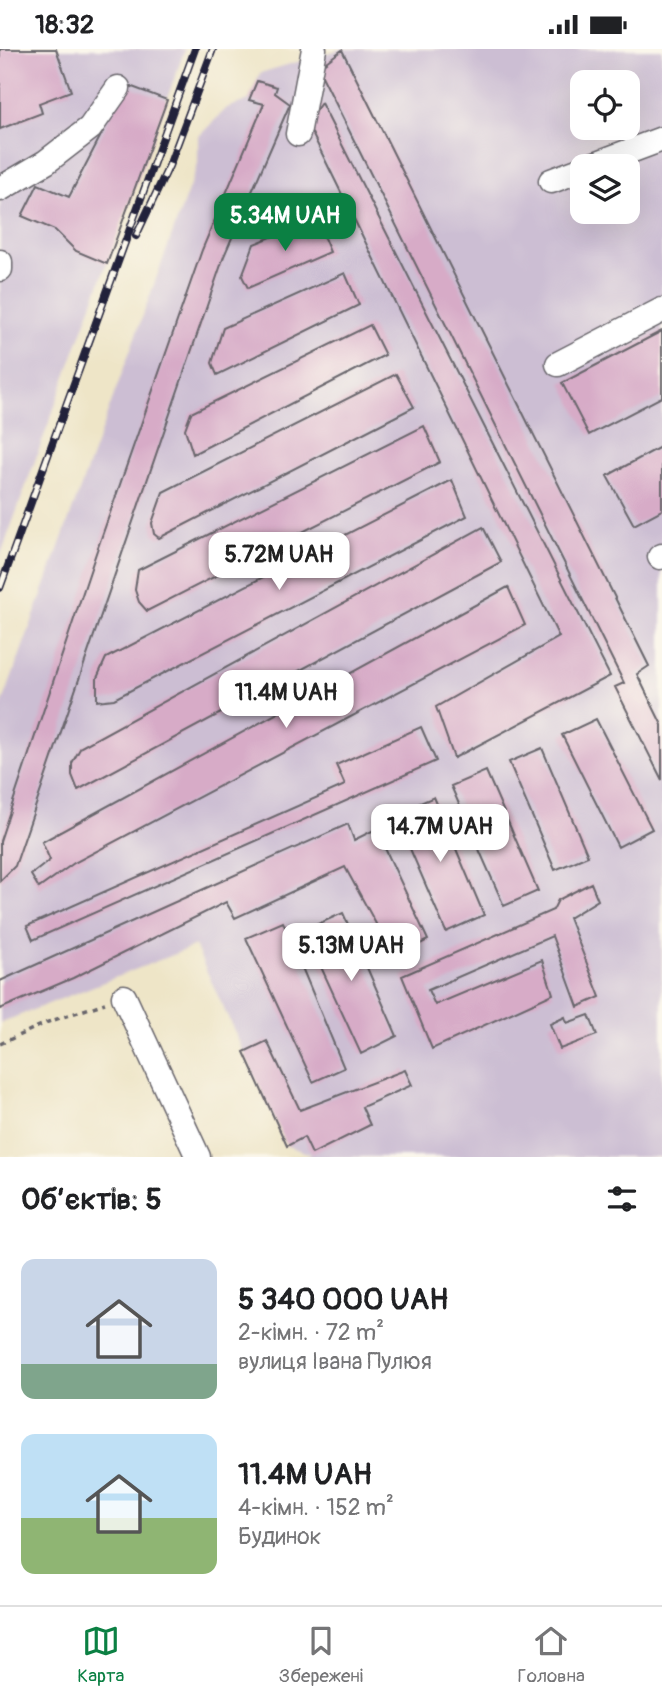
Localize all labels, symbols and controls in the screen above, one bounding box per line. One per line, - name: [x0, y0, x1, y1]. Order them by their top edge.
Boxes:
- text: 18:32: [35, 9, 94, 41]
- map controls: [570, 70, 640, 224]
- button: locate: [570, 70, 640, 140]
- button: layers: [570, 154, 640, 224]
- pin: 5.34M UAH: [205, 193, 365, 253]
- text: 5.34M UAH: [230, 201, 340, 230]
- pin: 5.72M UAH: [199, 533, 359, 592]
- text: 5.72M UAH: [225, 540, 333, 569]
- pin: 11.4M UAH: [206, 671, 366, 730]
- text: 11.4M UAH: [235, 678, 337, 707]
- pin: 14.7M UAH: [360, 805, 520, 864]
- text: 14.7M UAH: [387, 812, 493, 841]
- pin: 5.13M UAH: [271, 923, 431, 983]
- text: 5.13M UAH: [298, 931, 404, 960]
- icon: filters: [603, 1180, 641, 1218]
- text: Об’єктів: 5: [21, 1181, 162, 1218]
- text: 5 340 000 UAH: [238, 1281, 448, 1318]
- icon: home: [77, 1287, 161, 1371]
- text: 2-кімн. · 72 m²: [238, 1318, 384, 1347]
- text: вулиця Івана Пулюя: [238, 1347, 432, 1376]
- text: 11.4M UAH: [238, 1456, 372, 1493]
- icon: home: [77, 1462, 161, 1546]
- text: 4-кімн. · 152 m²: [238, 1493, 394, 1522]
- text: Будинок: [238, 1522, 321, 1551]
- tab: Карта: [77, 1622, 124, 1688]
- tab: Збережені: [279, 1622, 363, 1688]
- tab: Головна: [518, 1622, 585, 1688]

